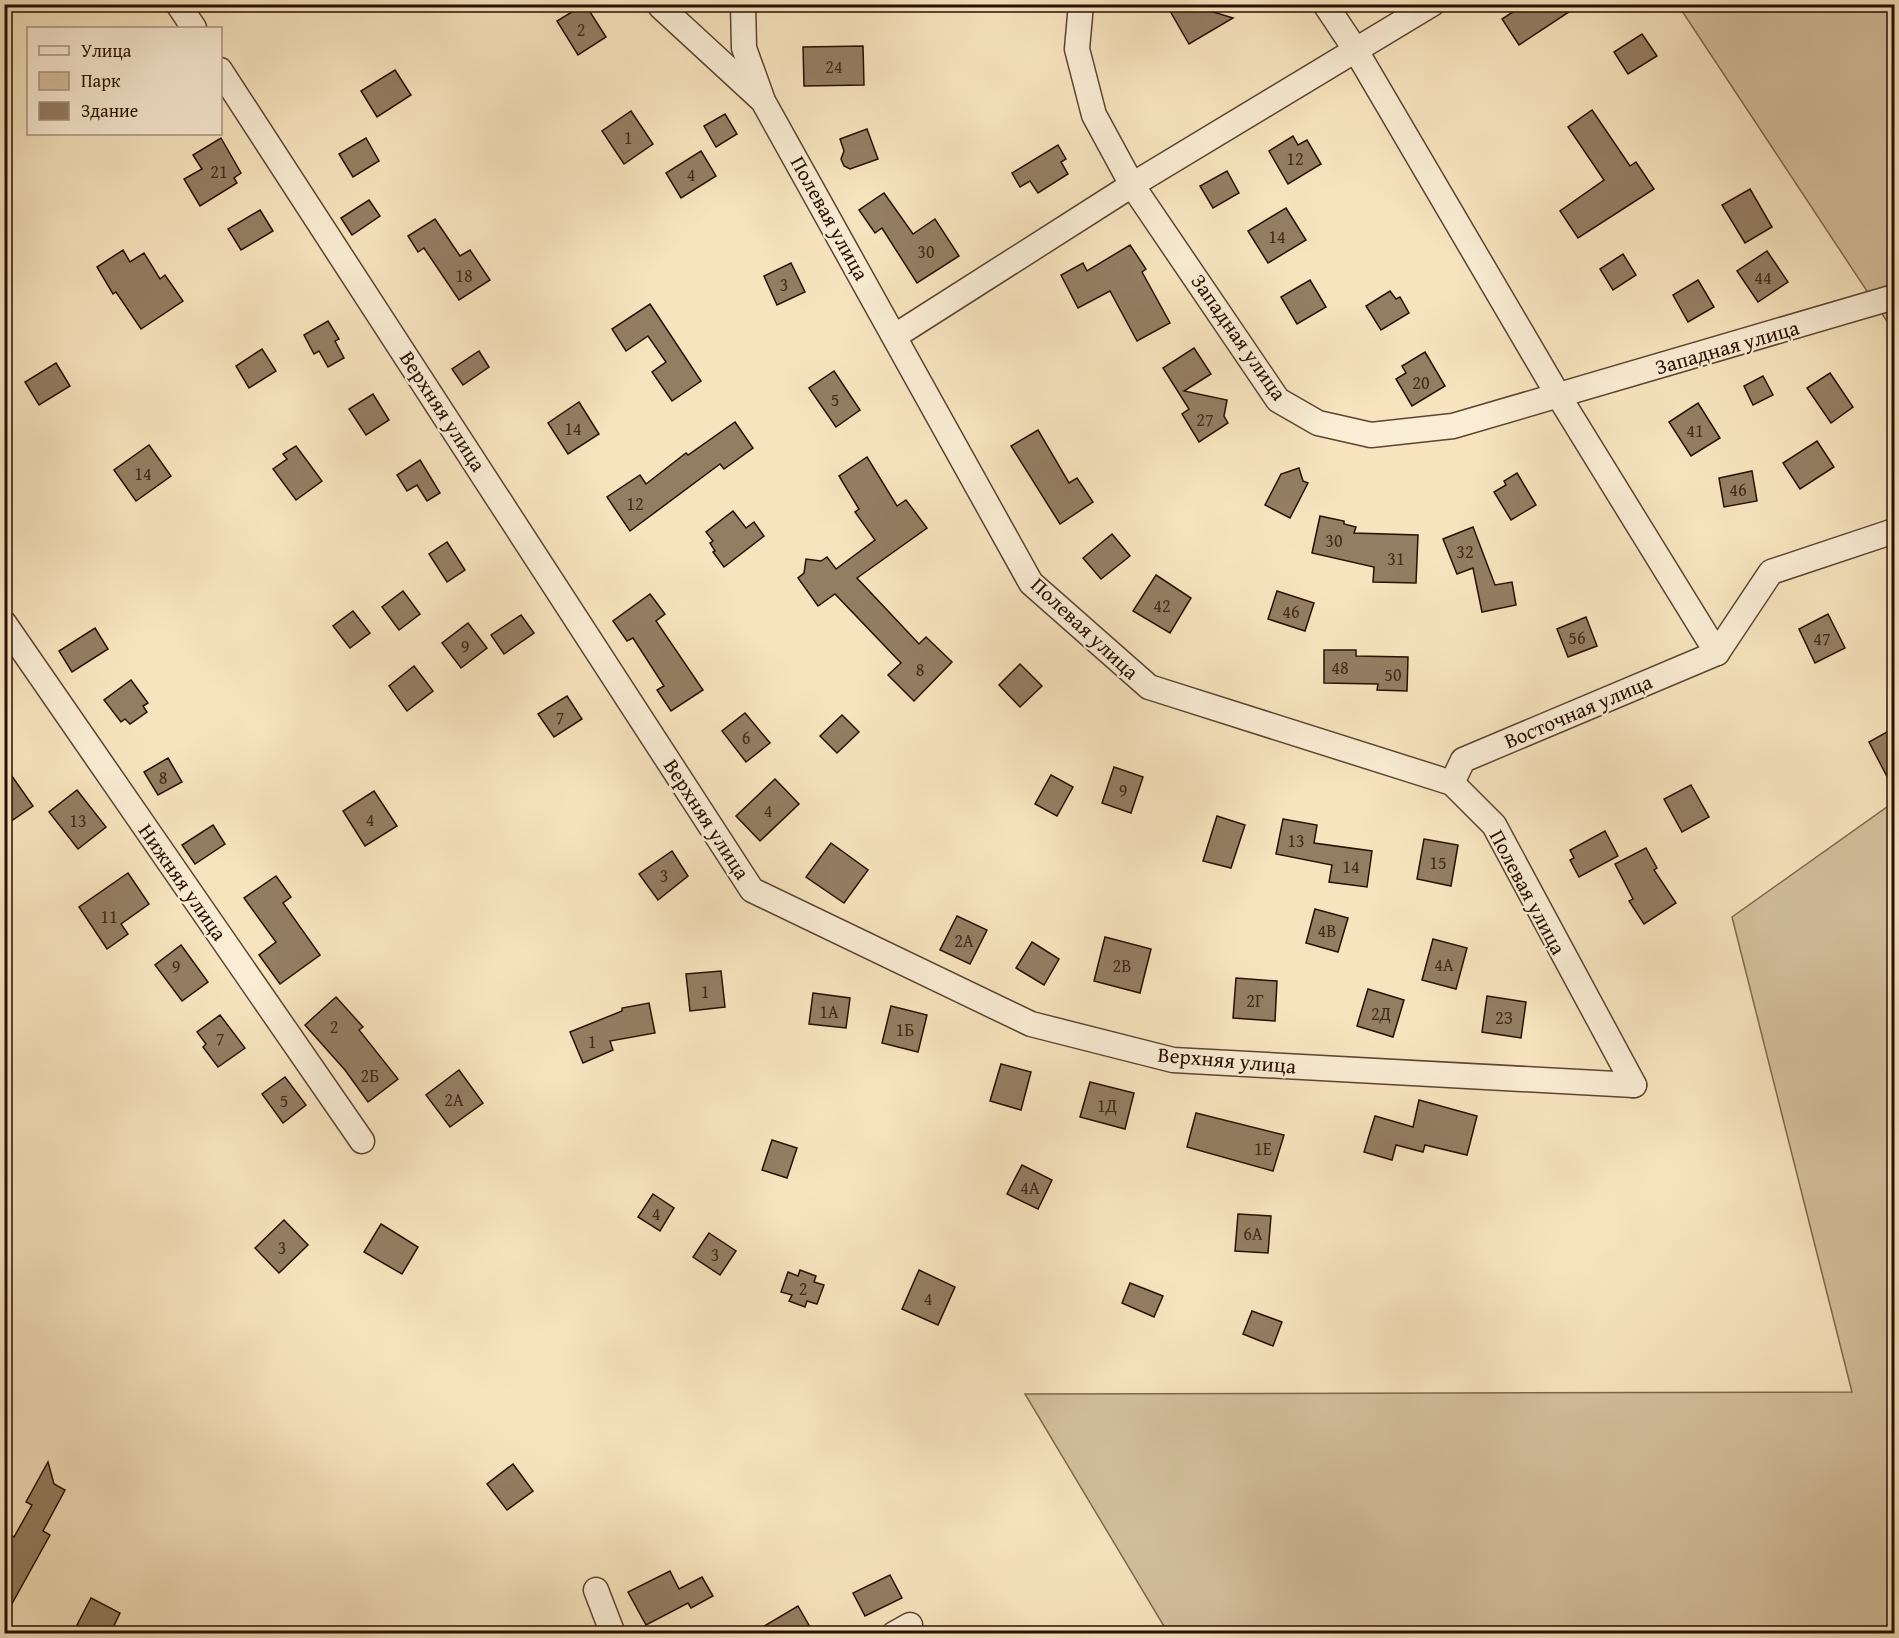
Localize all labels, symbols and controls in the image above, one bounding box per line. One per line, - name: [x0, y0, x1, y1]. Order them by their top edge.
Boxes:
- house number: 2: [577, 16, 585, 43]
- legend: [27, 27, 222, 135]
- text: Улица: [81, 37, 132, 64]
- house number: 24: [825, 53, 843, 80]
- text: Парк: [81, 67, 121, 94]
- text: Здание: [81, 97, 138, 124]
- house number: 1: [624, 124, 632, 151]
- house number: 12: [1286, 145, 1304, 172]
- street label: Полевая улица: [783, 150, 877, 286]
- house number: 21: [210, 158, 228, 185]
- house number: 4: [687, 161, 695, 188]
- house number: 14: [1268, 223, 1286, 250]
- house number: 30: [917, 238, 935, 265]
- house number: 18: [455, 262, 473, 289]
- house number: 44: [1754, 264, 1772, 291]
- street label: Западная улица: [1184, 267, 1294, 407]
- house number: 3: [780, 271, 788, 298]
- street label: Западная улица: [1651, 312, 1803, 382]
- street label: Верхняя улица: [392, 344, 494, 478]
- house number: 20: [1412, 369, 1430, 396]
- house number: 5: [831, 386, 839, 413]
- house number: 27: [1196, 406, 1214, 433]
- house number: 14: [564, 415, 582, 442]
- house number: 41: [1686, 417, 1704, 444]
- house number: 14: [134, 460, 152, 487]
- house number: 46: [1729, 476, 1747, 503]
- house number: 12: [626, 490, 644, 517]
- house number: 30: [1325, 527, 1343, 554]
- house number: 32: [1456, 538, 1474, 565]
- house number: 31: [1387, 545, 1405, 572]
- street label: Полевая улица: [1024, 570, 1146, 686]
- house number: 42: [1153, 592, 1171, 619]
- house number: 46: [1282, 598, 1300, 625]
- house number: 56: [1568, 624, 1586, 651]
- house number: 47: [1813, 625, 1831, 652]
- house number: 9: [461, 633, 469, 660]
- house number: 48: [1331, 654, 1349, 681]
- house number: 8: [916, 656, 924, 683]
- house number: 50: [1384, 661, 1402, 688]
- street label: Восточная улица: [1499, 666, 1657, 756]
- house number: 7: [556, 704, 564, 731]
- house number: 6: [742, 724, 750, 751]
- street label: Верхняя улица: [656, 752, 758, 886]
- house number: 8: [159, 764, 167, 791]
- house number: 9: [1119, 777, 1127, 804]
- house number: 4: [764, 797, 772, 824]
- house number: 4: [366, 806, 374, 833]
- house number: 13: [69, 807, 87, 834]
- street label: Нижняя улица: [131, 817, 235, 947]
- street label: Полевая улица: [1482, 824, 1574, 960]
- house number: 13: [1287, 827, 1305, 854]
- house number: 15: [1429, 849, 1447, 876]
- house number: 14: [1342, 853, 1360, 880]
- house number: 3: [660, 862, 668, 889]
- house number: 11: [100, 903, 118, 930]
- house number: 4В: [1318, 917, 1336, 944]
- house number: 2А: [954, 927, 974, 954]
- house number: 4А: [1434, 951, 1454, 978]
- house number: 2В: [1113, 952, 1131, 979]
- house number: 9: [172, 953, 180, 980]
- house number: 1: [701, 978, 709, 1005]
- house number: 2Г: [1246, 987, 1264, 1014]
- house number: 1А: [819, 998, 839, 1025]
- house number: 2Д: [1371, 1000, 1391, 1027]
- house number: 2З: [1495, 1004, 1513, 1031]
- house number: 2: [330, 1013, 338, 1040]
- house number: 1Б: [896, 1016, 914, 1043]
- house number: 7: [216, 1025, 224, 1052]
- house number: 1: [588, 1028, 596, 1055]
- street label: Верхняя улица: [1157, 1039, 1297, 1081]
- house number: 2Б: [361, 1062, 379, 1089]
- house number: 2А: [444, 1086, 464, 1113]
- house number: 5: [280, 1087, 288, 1114]
- house number: 1Д: [1097, 1092, 1117, 1119]
- house number: 1Е: [1254, 1135, 1272, 1162]
- house number: 4А: [1020, 1174, 1040, 1201]
- house number: 4: [652, 1200, 660, 1227]
- house number: 6А: [1243, 1220, 1263, 1247]
- house number: 3: [278, 1234, 286, 1261]
- house number: 3: [711, 1241, 719, 1268]
- house number: 2: [799, 1275, 807, 1302]
- house number: 4: [924, 1285, 932, 1312]

